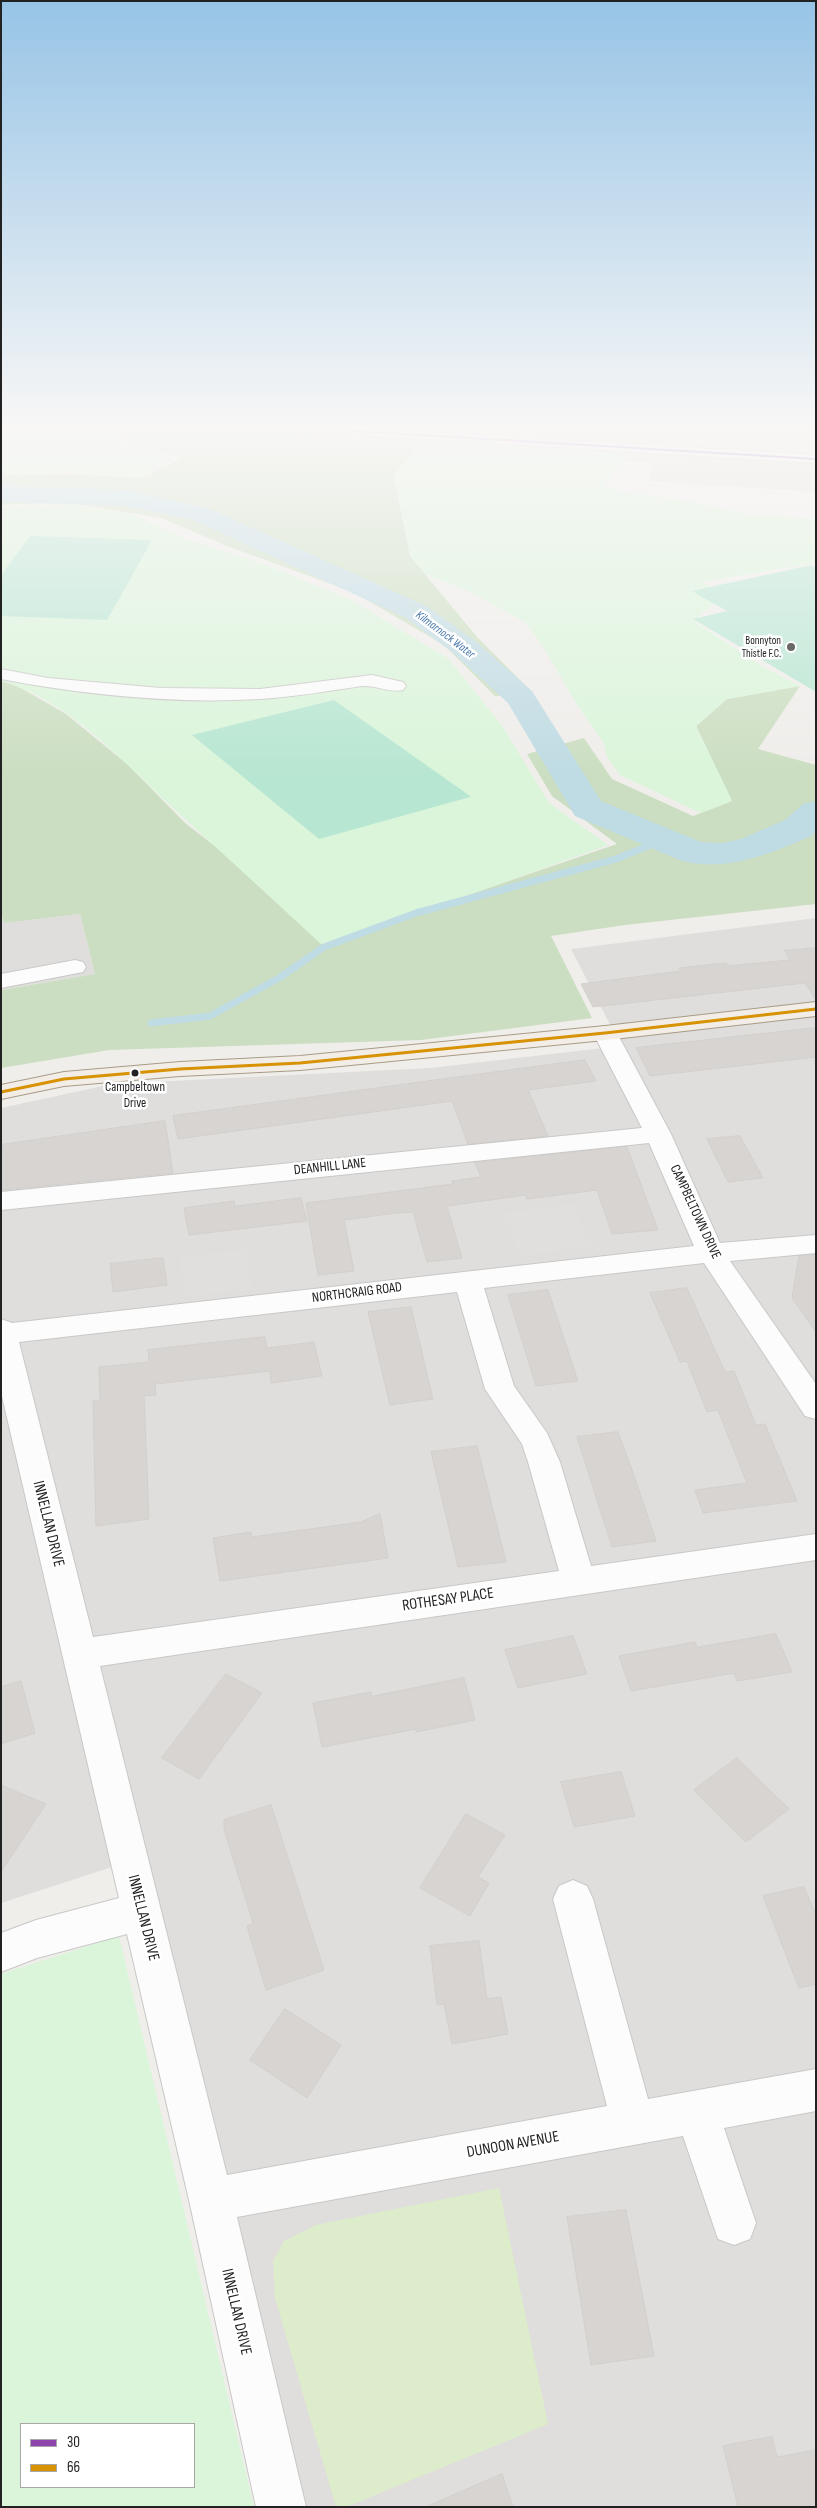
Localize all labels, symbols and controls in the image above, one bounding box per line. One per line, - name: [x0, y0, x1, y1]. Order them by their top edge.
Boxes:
- water label: Kilmarnock Water: [413, 608, 477, 662]
- place label: Bonnyton Thistle F.C.: [742, 634, 781, 660]
- marker: Bonnyton Thistle F.C.: [785, 641, 797, 653]
- marker: Campbeltown Drive: [130, 1068, 140, 1078]
- place label: Campbeltown Drive: [105, 1080, 165, 1111]
- street label: DEANHILL LANE: [293, 1155, 367, 1179]
- street label: CAMPBELTOWN DRIVE: [666, 1162, 724, 1262]
- street label: NORTHCRAIG ROAD: [311, 1279, 403, 1307]
- street label: INNELLAN DRIVE: [28, 1479, 68, 1569]
- street label: ROTHESAY PLACE: [401, 1584, 495, 1616]
- street label: INNELLAN DRIVE: [123, 1873, 163, 1963]
- street label: DUNOON AVENUE: [465, 2127, 561, 2163]
- street label: INNELLAN DRIVE: [217, 2267, 255, 2357]
- legend: [20, 2423, 195, 2488]
- text: 30: [67, 2433, 80, 2452]
- text: 66: [67, 2458, 80, 2477]

